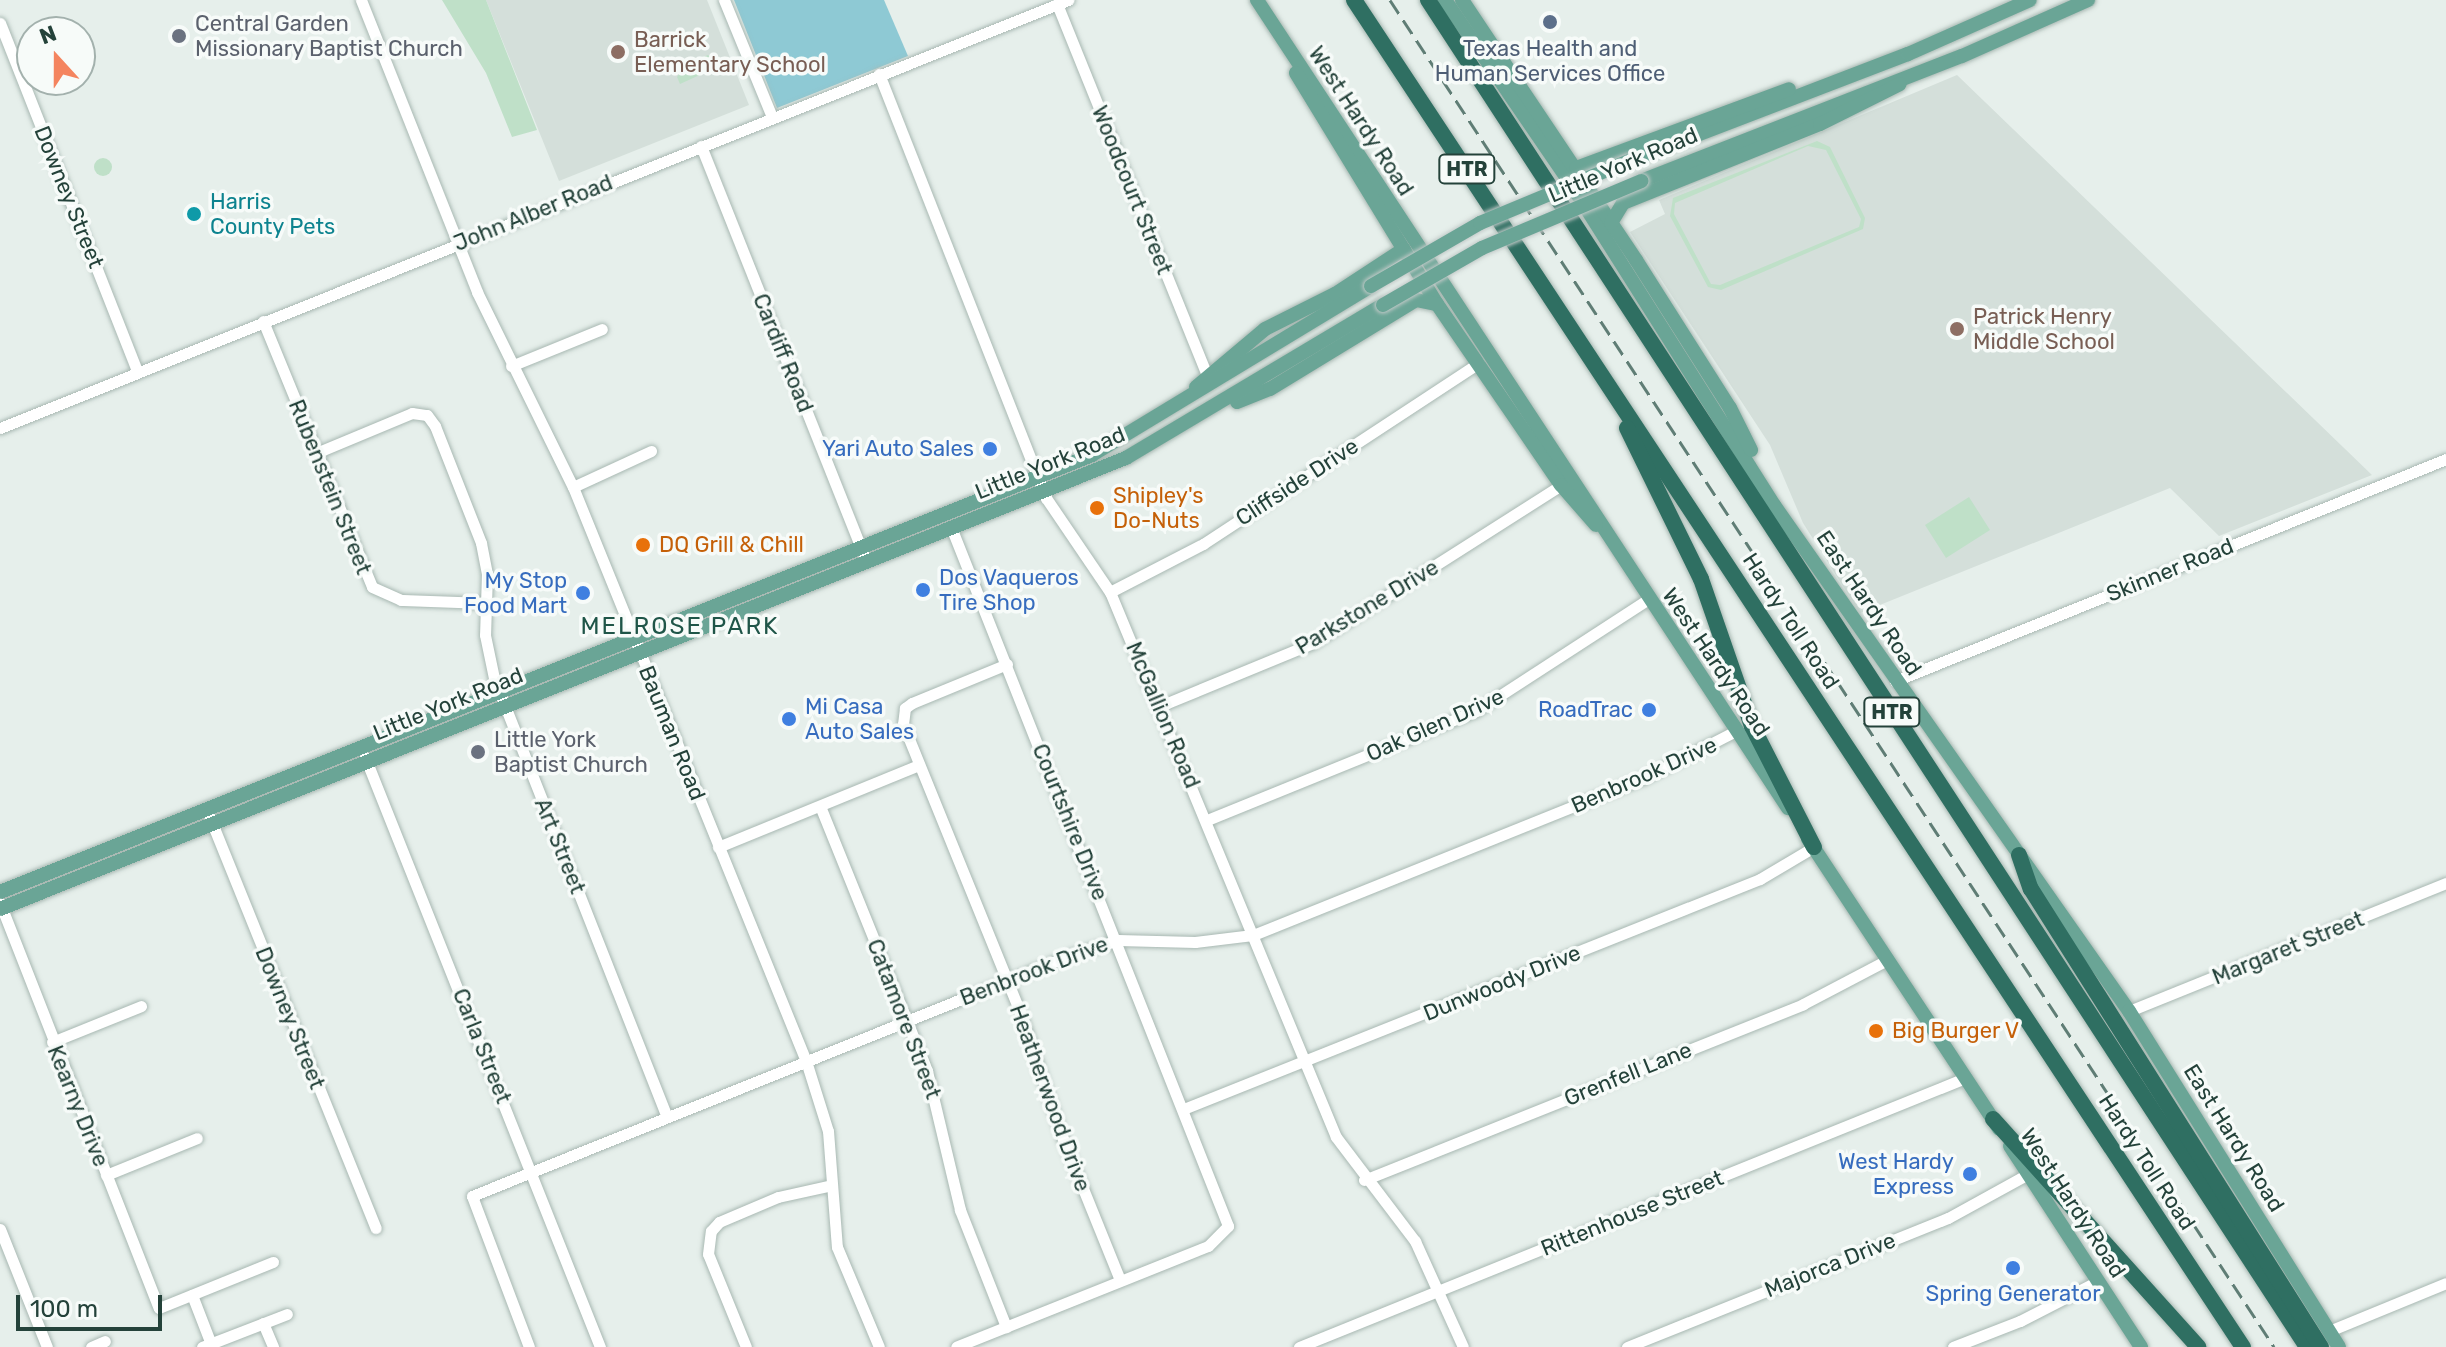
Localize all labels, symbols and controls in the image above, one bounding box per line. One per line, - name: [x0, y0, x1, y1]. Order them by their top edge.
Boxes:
- place label: Central Garden Missionary Baptist Church: [195, 10, 463, 62]
- marker: Texas Health and Human Services Office: [1541, 13, 1559, 31]
- north arrow: [16, 16, 96, 96]
- text: N: [36, 20, 60, 50]
- place label: Barrick Elementary School: [634, 26, 827, 78]
- marker: Central Garden Missionary Baptist Church: [170, 27, 188, 45]
- place label: Texas Health and Human Services Office: [1435, 35, 1665, 86]
- street label: West Hardy Road: [1303, 41, 1419, 201]
- marker: Barrick Elementary School: [609, 43, 627, 61]
- street label: Woodcourt Street: [1086, 102, 1178, 278]
- street label: Downey Street: [28, 122, 110, 272]
- street label: Little York Road: [1544, 122, 1702, 208]
- road number: HTR: [1437, 153, 1497, 185]
- street label: John Alber Road: [449, 169, 617, 257]
- place label: Harris County Pets: [210, 188, 336, 240]
- marker: Harris County Pets: [185, 205, 203, 223]
- street label: Cardiff Road: [747, 290, 819, 416]
- place label: Patrick Henry Middle School: [1973, 303, 2115, 354]
- marker: Patrick Henry Middle School: [1948, 320, 1966, 338]
- street label: Rubenstein Street: [283, 396, 377, 578]
- street label: Little York Road: [971, 421, 1129, 505]
- street label: Cliffside Drive: [1231, 433, 1363, 531]
- place label: Yari Auto Sales: [822, 436, 974, 462]
- marker: Yari Auto Sales: [981, 440, 999, 458]
- place label: Shipley's Do-Nuts: [1113, 482, 1203, 534]
- marker: Shipley's Do-Nuts: [1088, 499, 1106, 517]
- street label: East Hardy Road: [1811, 525, 1927, 681]
- place label: DQ Grill & Chill: [659, 532, 804, 558]
- street label: Skinner Road: [2102, 532, 2238, 608]
- marker: DQ Grill & Chill: [634, 536, 652, 554]
- street label: Hardy Toll Road: [1737, 548, 1845, 694]
- street label: Parkstone Drive: [1291, 554, 1443, 660]
- place label: Dos Vaqueros Tire Shop: [939, 564, 1079, 616]
- place label: My Stop Food Mart: [464, 567, 567, 618]
- marker: Dos Vaqueros Tire Shop: [914, 581, 932, 599]
- street label: West Hardy Road: [1657, 583, 1775, 741]
- marker: My Stop Food Mart: [574, 584, 592, 602]
- district label: MELROSE PARK: [580, 613, 780, 641]
- street label: McGallion Road: [1120, 638, 1206, 792]
- street label: Little York Road: [369, 662, 527, 746]
- street label: Bauman Road: [633, 662, 711, 804]
- street label: Oak Glen Drive: [1362, 683, 1508, 767]
- place label: Mi Casa Auto Sales: [805, 693, 914, 744]
- road number: HTR: [1862, 696, 1922, 728]
- place label: RoadTrac: [1538, 697, 1633, 723]
- marker: RoadTrac: [1640, 701, 1658, 719]
- marker: Mi Casa Auto Sales: [780, 710, 798, 728]
- place label: Little York Baptist Church: [494, 726, 648, 778]
- street label: Benbrook Drive: [1567, 731, 1721, 819]
- street label: Courtshire Drive: [1027, 740, 1113, 904]
- marker: Little York Baptist Church: [469, 743, 487, 761]
- street label: Art Street: [529, 794, 591, 898]
- street label: Margaret Street: [2208, 906, 2368, 990]
- street label: Benbrook Drive: [956, 931, 1112, 1011]
- street label: Catamore Street: [861, 935, 947, 1103]
- street label: Dunwoody Drive: [1419, 939, 1585, 1027]
- street label: Downey Street: [249, 943, 331, 1093]
- street label: Carla Street: [447, 985, 517, 1107]
- street label: Heatherwood Drive: [1004, 1001, 1096, 1195]
- place label: Big Burger V: [1892, 1018, 2020, 1044]
- marker: Big Burger V: [1867, 1022, 1885, 1040]
- street label: Grenfell Lane: [1560, 1036, 1696, 1112]
- street label: Kearny Drive: [42, 1041, 114, 1171]
- street label: East Hardy Road: [2178, 1059, 2290, 1217]
- street label: Hardy Toll Road: [2093, 1089, 2201, 1235]
- street label: West Hardy Road: [2015, 1123, 2131, 1283]
- place label: West Hardy Express: [1838, 1148, 1954, 1200]
- street label: Rittenhouse Street: [1537, 1164, 1727, 1262]
- marker: West Hardy Express: [1961, 1165, 1979, 1183]
- street label: Majorca Drive: [1761, 1227, 1899, 1303]
- marker: Spring Generator: [2004, 1259, 2022, 1277]
- scale bar: [20, 1279, 166, 1329]
- place label: Spring Generator: [1925, 1281, 2101, 1307]
- text: 100 m: [30, 1295, 98, 1323]

